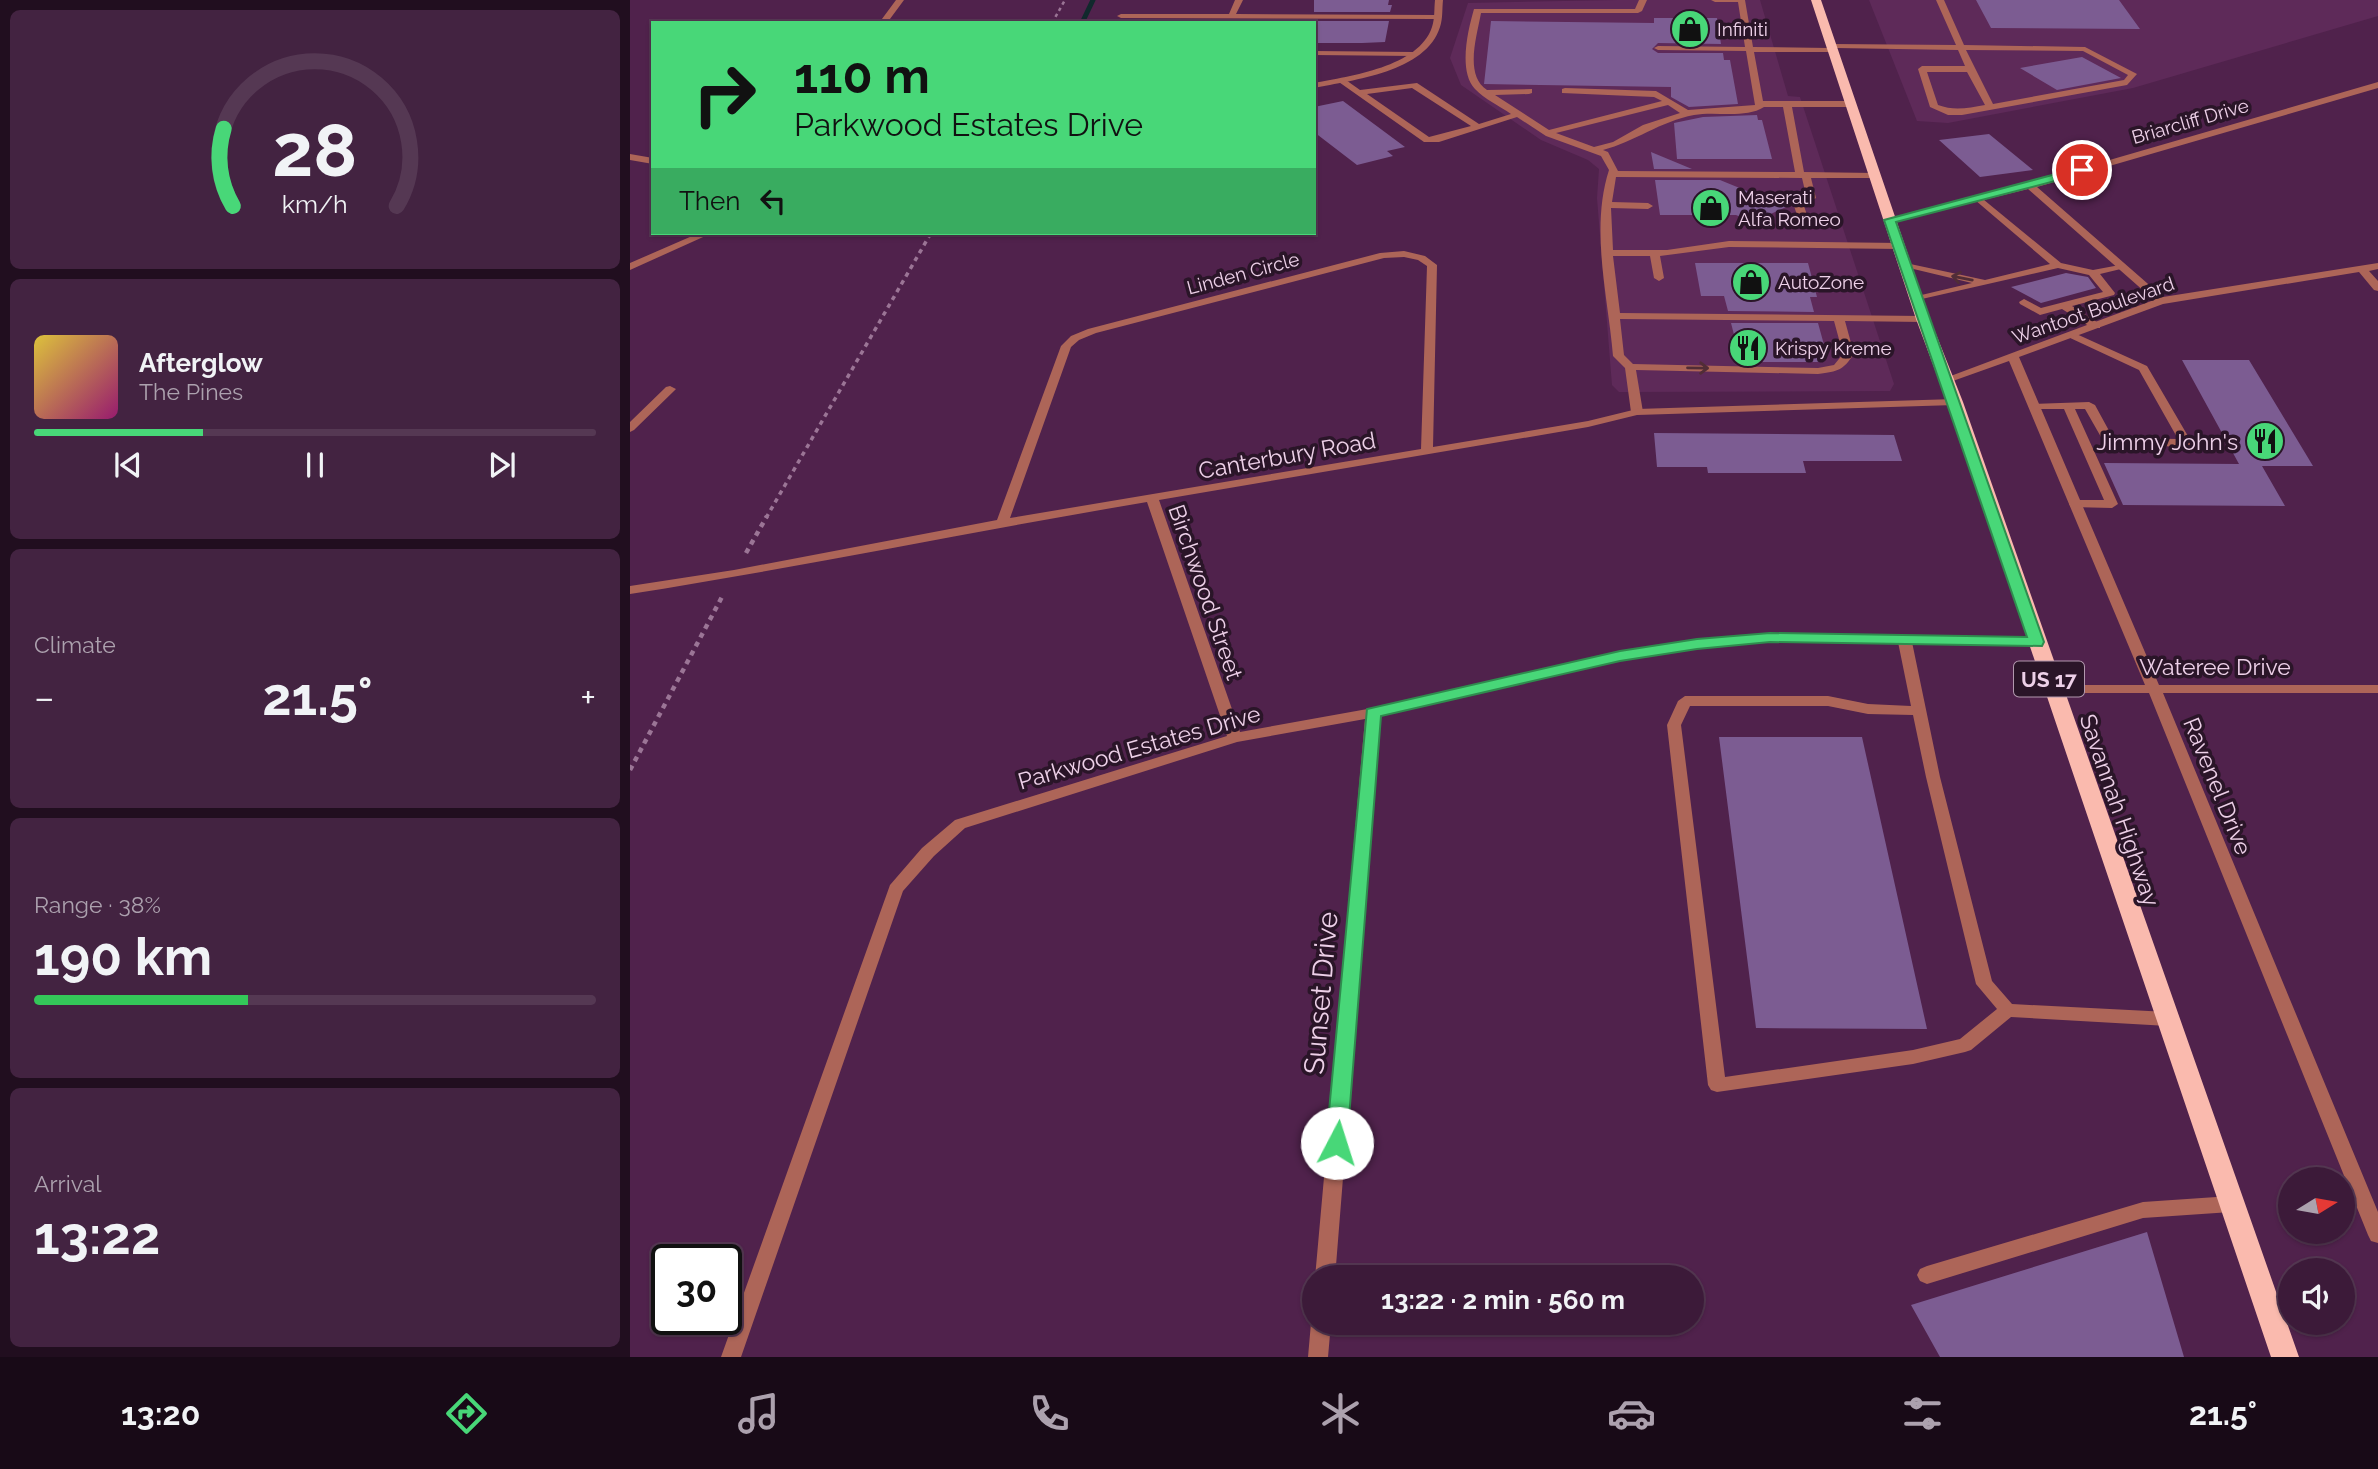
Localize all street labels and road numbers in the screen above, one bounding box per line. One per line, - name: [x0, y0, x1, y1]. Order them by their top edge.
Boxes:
- street label: Briarcliff Drive: [2129, 94, 2251, 148]
- street label: Linden Circle: [1184, 247, 1302, 299]
- street label: Wantoot Boulevard: [2009, 272, 2177, 348]
- street label: Canterbury Road: [1196, 426, 1378, 484]
- street label: Birchwood Street: [1163, 501, 1249, 683]
- street label: Wateree Drive: [2139, 653, 2291, 680]
- road number: US 17: [2014, 662, 2084, 696]
- street label: Parkwood Estates Drive: [1015, 699, 1263, 795]
- street label: Savannah Highway: [2074, 710, 2166, 910]
- street label: Ravenel Drive: [2178, 713, 2258, 859]
- street label: Sunset Drive: [1297, 910, 1345, 1076]

